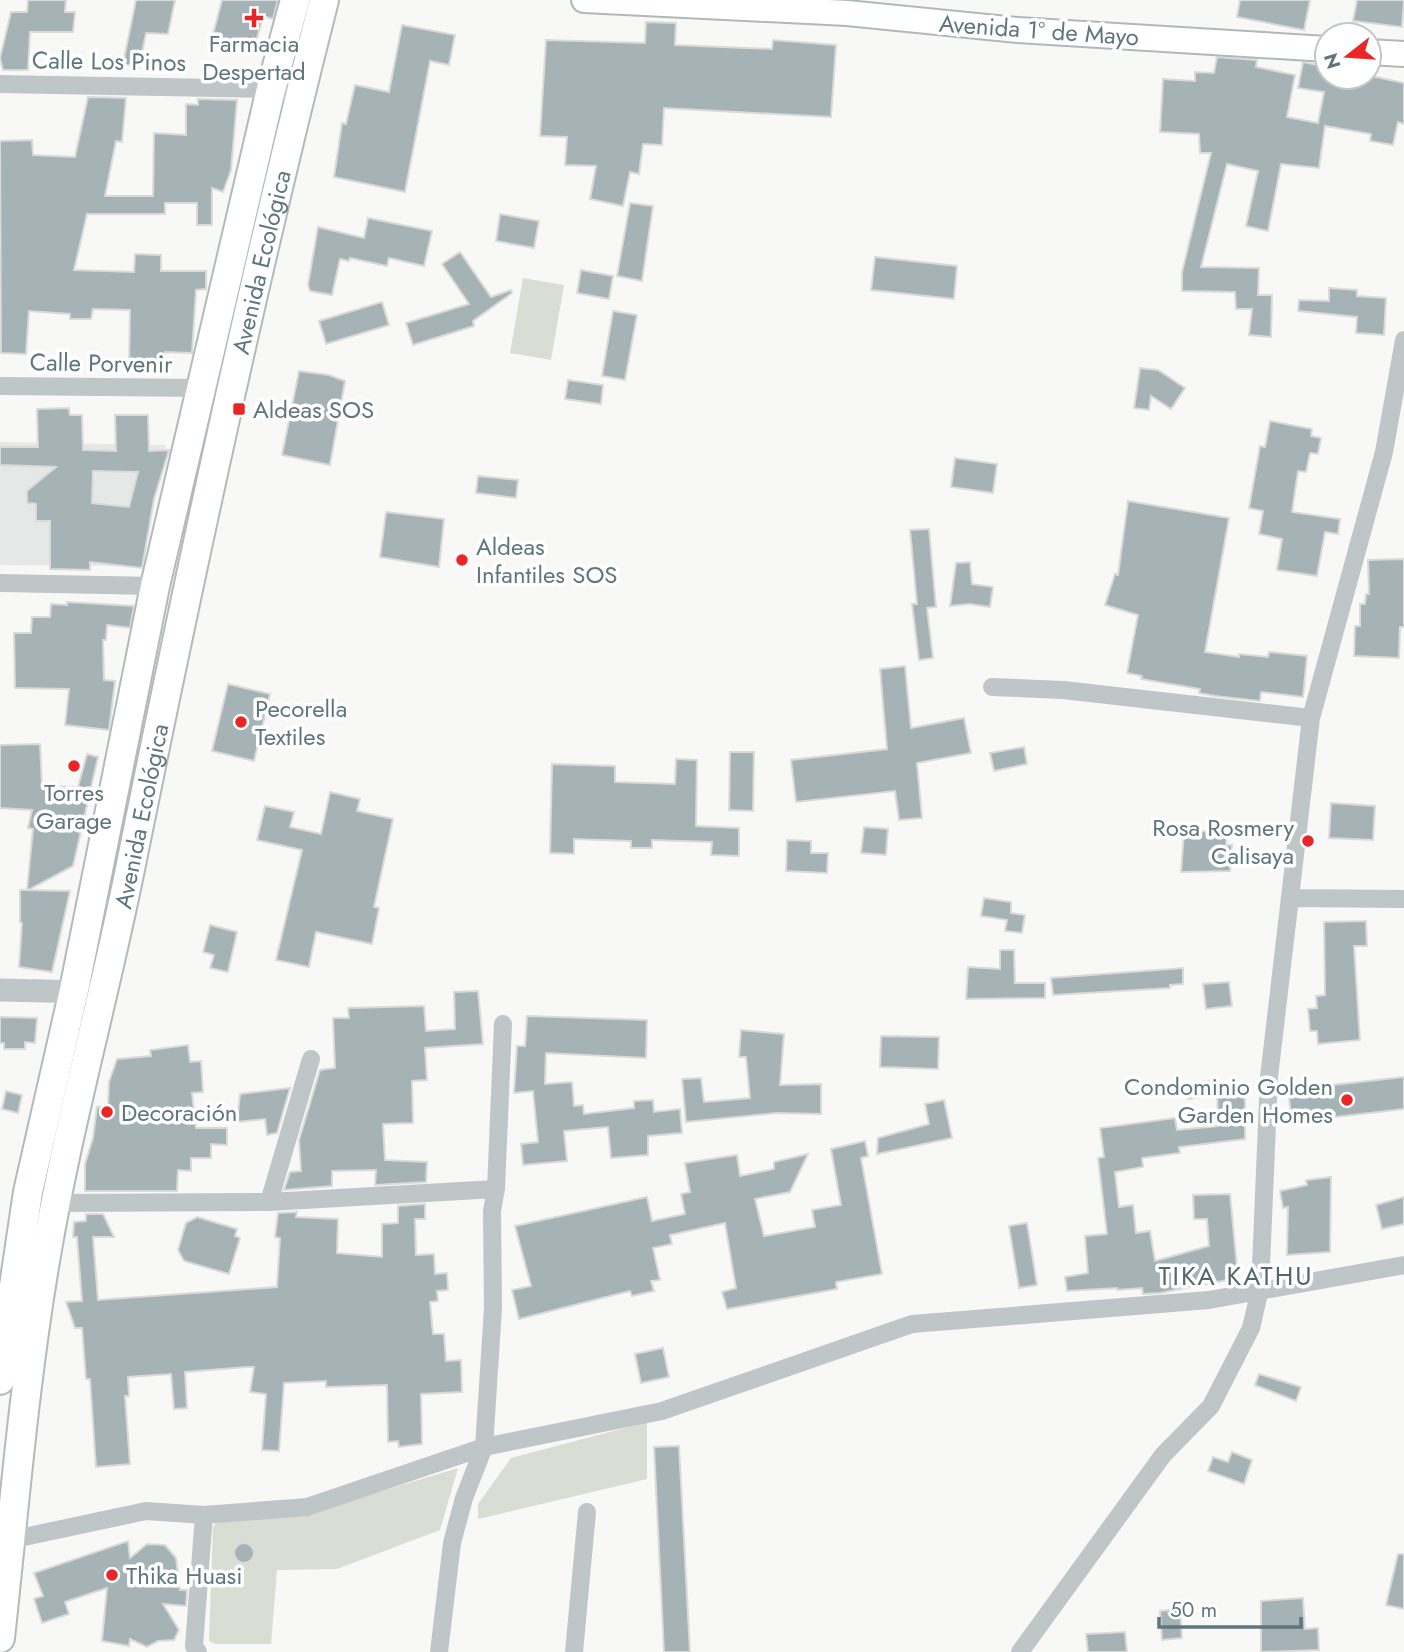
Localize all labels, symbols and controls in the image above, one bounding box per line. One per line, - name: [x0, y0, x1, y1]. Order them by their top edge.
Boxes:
- street label: Avenida 1º de Mayo: [938, 6, 1140, 54]
- marker: Farmacia Despertad: [246, 10, 262, 26]
- north arrow: [1313, 21, 1383, 91]
- place label: Farmacia Despertad: [202, 26, 306, 89]
- street label: Calle Los Pinos: [32, 42, 186, 80]
- text: N: [1317, 50, 1347, 72]
- street label: Avenida Ecológica: [223, 166, 299, 357]
- street label: Calle Porvenir: [29, 344, 173, 382]
- place label: Aldeas SOS: [253, 392, 374, 427]
- marker: Aldeas SOS: [231, 401, 247, 417]
- place label: Aldeas Infantiles SOS: [476, 529, 618, 592]
- marker: Aldeas Infantiles SOS: [454, 552, 470, 568]
- place label: Pecorella Textiles: [255, 691, 347, 754]
- marker: Pecorella Textiles: [233, 714, 249, 730]
- street label: Avenida Ecológica: [105, 720, 177, 912]
- marker: Torres Garage: [66, 758, 82, 774]
- place label: Torres Garage: [36, 775, 112, 838]
- place label: Rosa Rosmery Calisaya: [1152, 810, 1294, 873]
- marker: Rosa Rosmery Calisaya: [1300, 833, 1316, 849]
- place label: Condominio Golden Garden Homes: [1124, 1069, 1333, 1132]
- marker: Condominio Golden Garden Homes: [1339, 1092, 1355, 1108]
- place label: Decoración: [121, 1095, 237, 1130]
- marker: Decoración: [99, 1104, 115, 1120]
- district label: TIKA KATHU: [1158, 1257, 1314, 1295]
- place label: Thika Huasi: [126, 1558, 243, 1593]
- marker: Thika Huasi: [104, 1567, 120, 1583]
- scale bar: [1159, 1586, 1301, 1630]
- text: 50 m: [1170, 1595, 1217, 1625]

